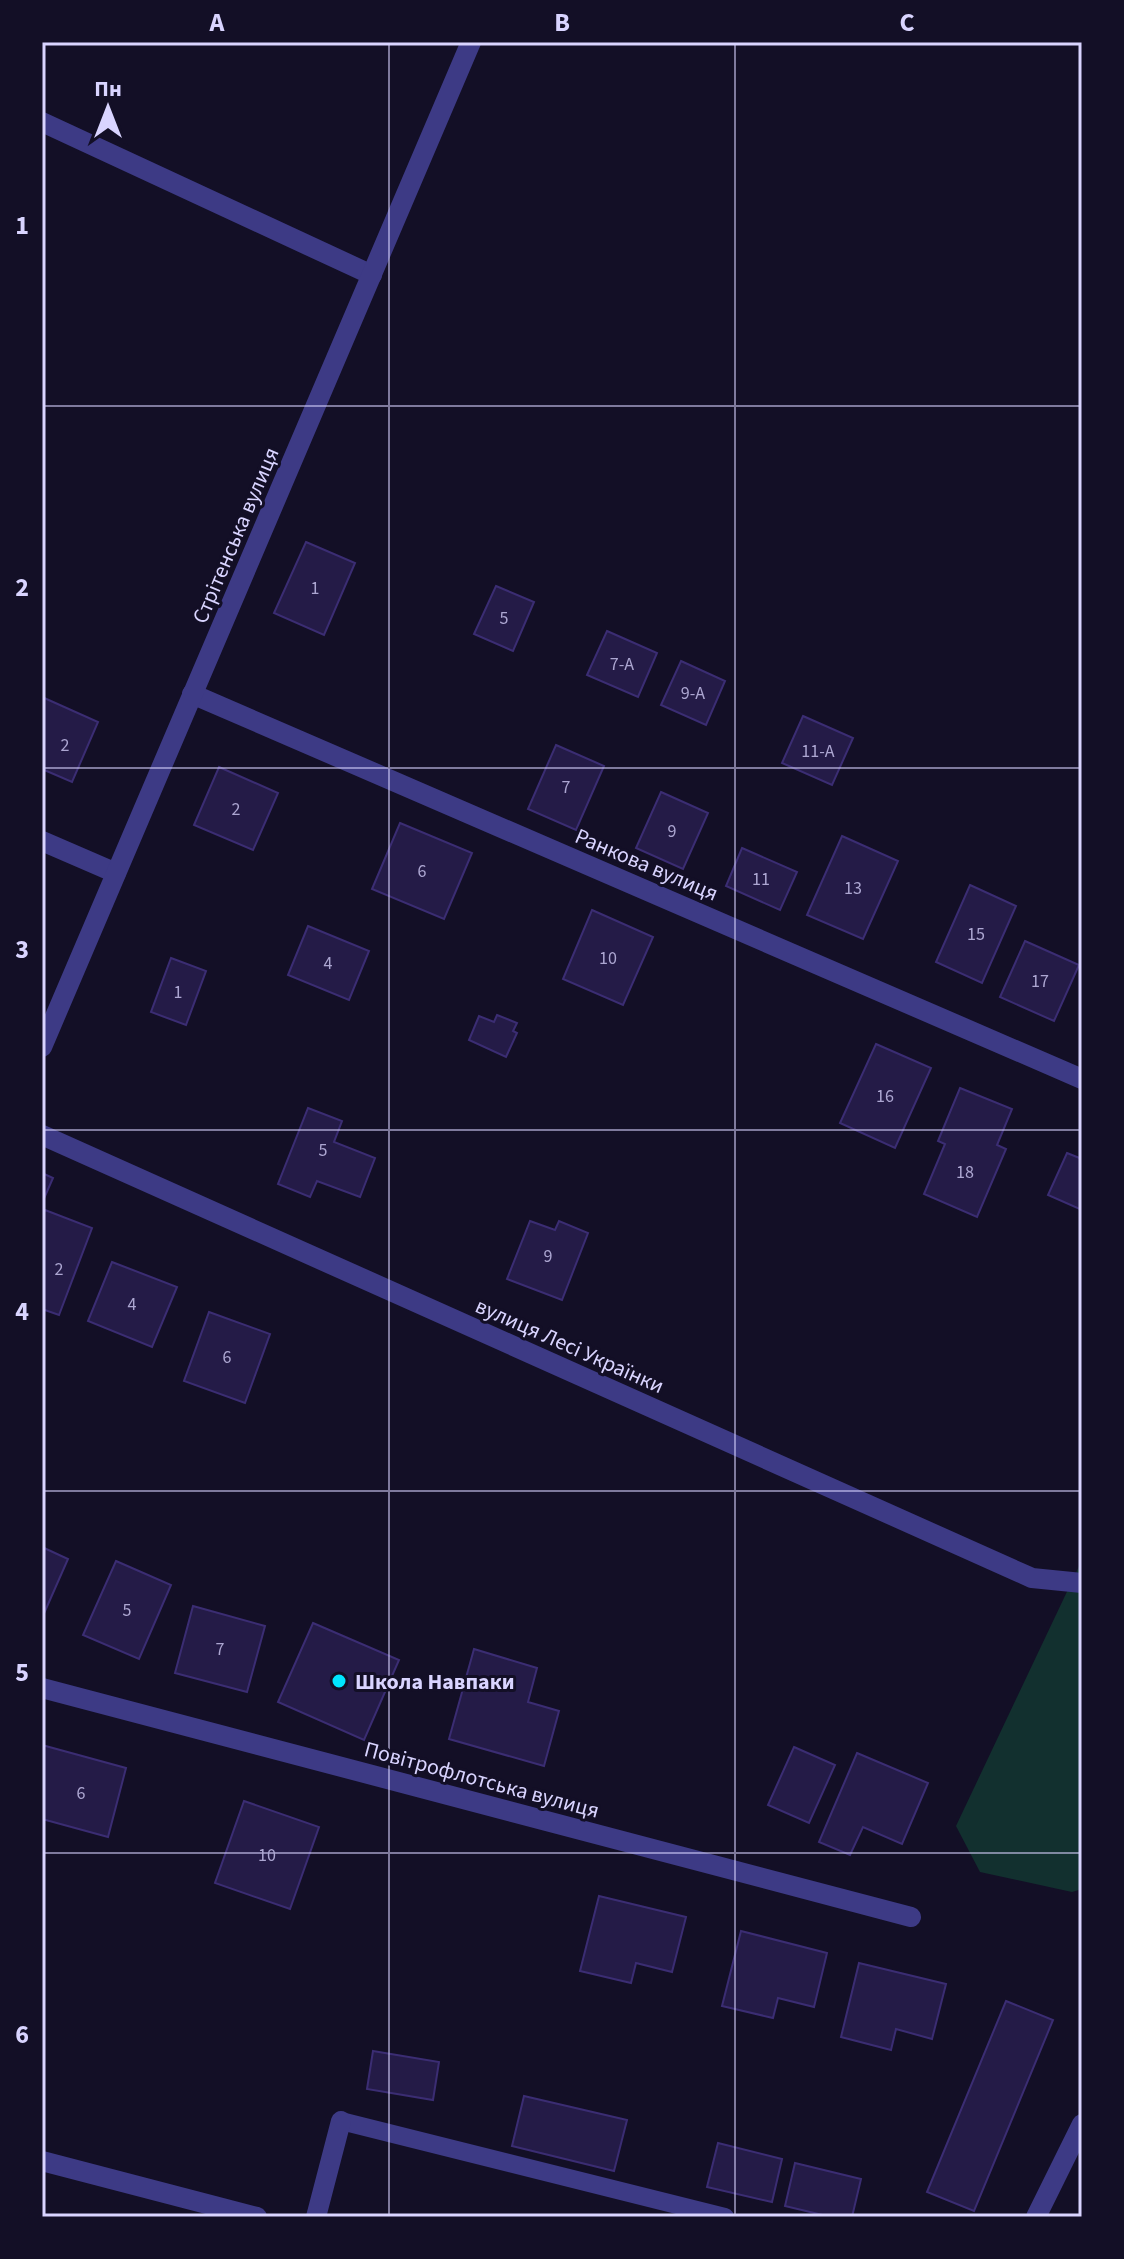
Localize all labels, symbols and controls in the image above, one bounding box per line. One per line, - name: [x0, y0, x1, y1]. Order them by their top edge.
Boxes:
- text: A: [209, 4, 226, 41]
- text: B: [554, 4, 570, 41]
- text: C: [899, 4, 915, 41]
- north arrow: [68, 68, 148, 148]
- text: Пн: [94, 73, 122, 105]
- text: 1: [15, 207, 29, 244]
- street label: Стрітенська вулиця: [184, 442, 288, 629]
- text: 2: [15, 569, 29, 606]
- house number: 1: [311, 576, 319, 601]
- house number: 5: [500, 606, 509, 631]
- house number: 7-А: [610, 652, 634, 677]
- house number: 9-А: [681, 681, 705, 706]
- house number: 2: [61, 733, 70, 758]
- house number: 11-А: [801, 739, 835, 764]
- house number: 7: [562, 775, 571, 800]
- house number: 2: [232, 797, 241, 822]
- house number: 9: [668, 819, 677, 844]
- street label: Ранкова вулиця: [570, 820, 723, 910]
- house number: 6: [418, 859, 427, 884]
- house number: 11: [752, 867, 770, 892]
- house number: 13: [844, 876, 862, 901]
- house number: 15: [967, 922, 985, 947]
- text: 3: [15, 931, 29, 968]
- house number: 10: [599, 946, 617, 971]
- house number: 4: [324, 951, 333, 976]
- house number: 17: [1031, 969, 1049, 994]
- house number: 1: [174, 980, 182, 1005]
- house number: 16: [876, 1084, 894, 1109]
- house number: 5: [319, 1138, 328, 1163]
- house number: 18: [956, 1160, 974, 1185]
- house number: 9: [544, 1244, 553, 1269]
- house number: 2: [55, 1257, 64, 1282]
- street label: вулиця Лесі Українки: [470, 1290, 669, 1402]
- house number: 4: [128, 1292, 137, 1317]
- text: 4: [15, 1293, 29, 1330]
- house number: 6: [223, 1345, 232, 1370]
- house number: 5: [123, 1598, 132, 1623]
- house number: 7: [216, 1637, 225, 1662]
- text: 5: [15, 1654, 29, 1691]
- place label: Школа Навпаки: [355, 1666, 515, 1698]
- marker: Школа Навпаки: [330, 1672, 348, 1690]
- street label: Повітрофлотська вулиця: [361, 1733, 603, 1827]
- house number: 6: [77, 1781, 86, 1806]
- house number: 10: [258, 1843, 276, 1868]
- text: 6: [15, 2016, 29, 2053]

